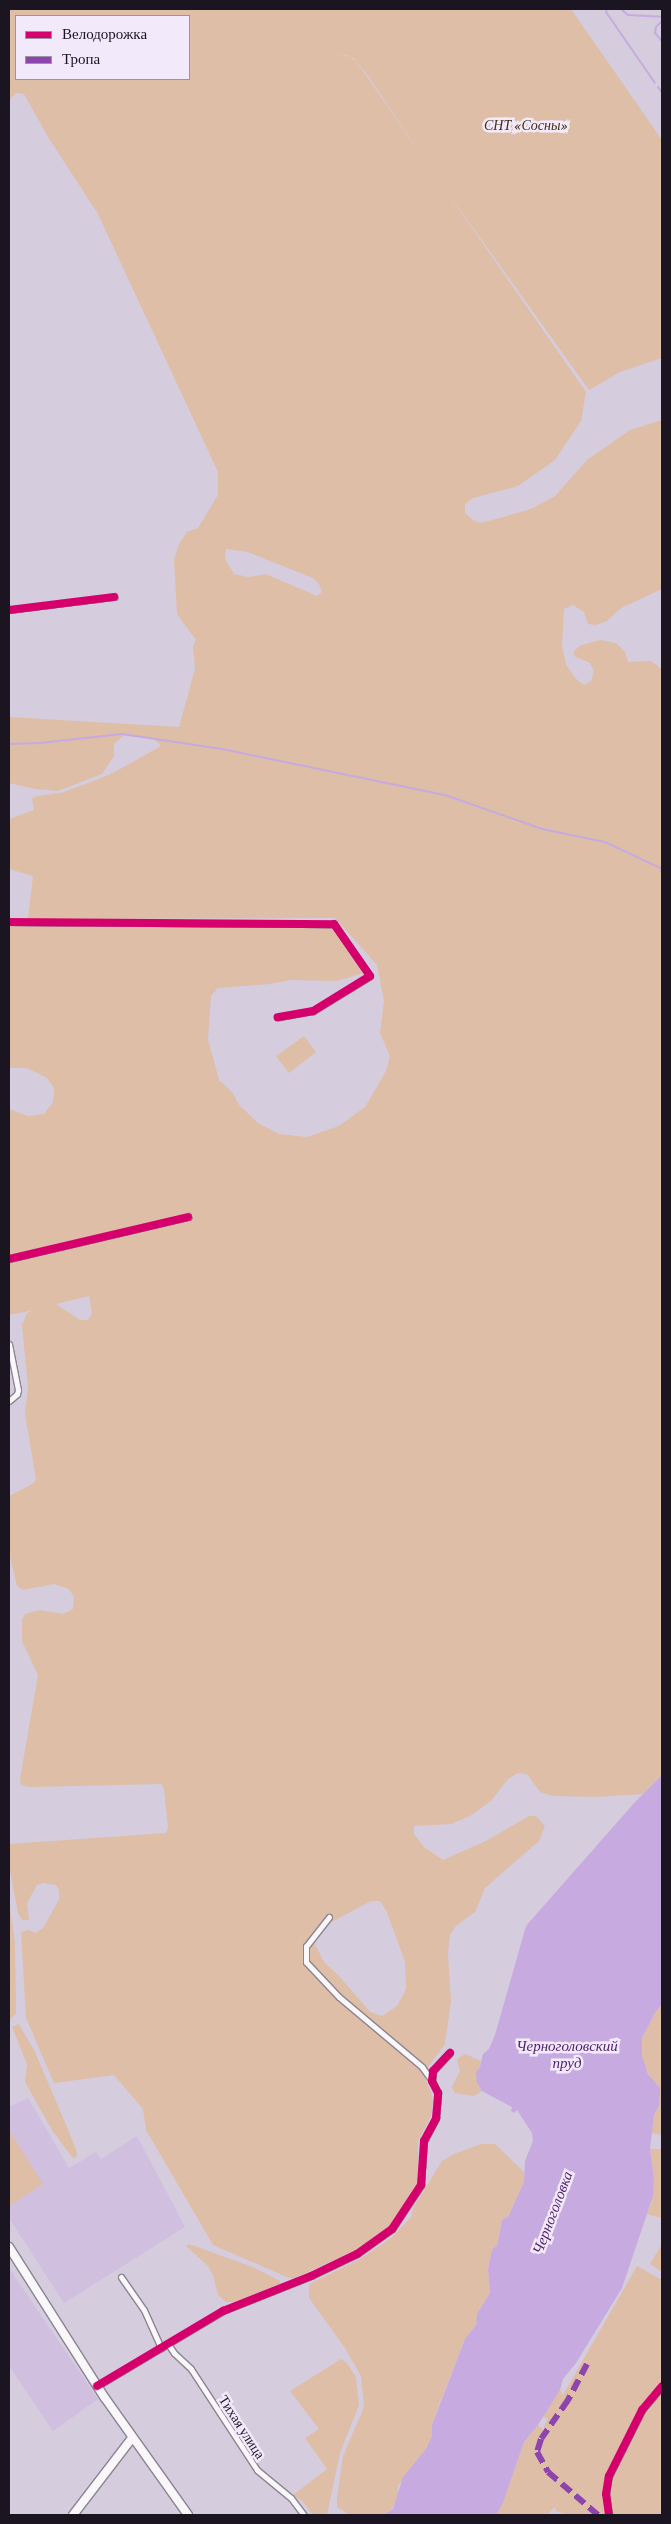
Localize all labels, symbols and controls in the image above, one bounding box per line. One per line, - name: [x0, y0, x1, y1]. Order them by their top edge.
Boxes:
- legend: [15, 15, 190, 80]
- text: Велодорожка: [62, 26, 147, 42]
- text: Тропа: [62, 51, 100, 67]
- park label: СНТ «Сосны»: [484, 117, 568, 133]
- water label: Черноголовский пруд: [516, 2037, 618, 2072]
- water label: Черноголовка: [529, 2169, 577, 2257]
- street label: Тихая улица: [215, 2392, 269, 2462]

